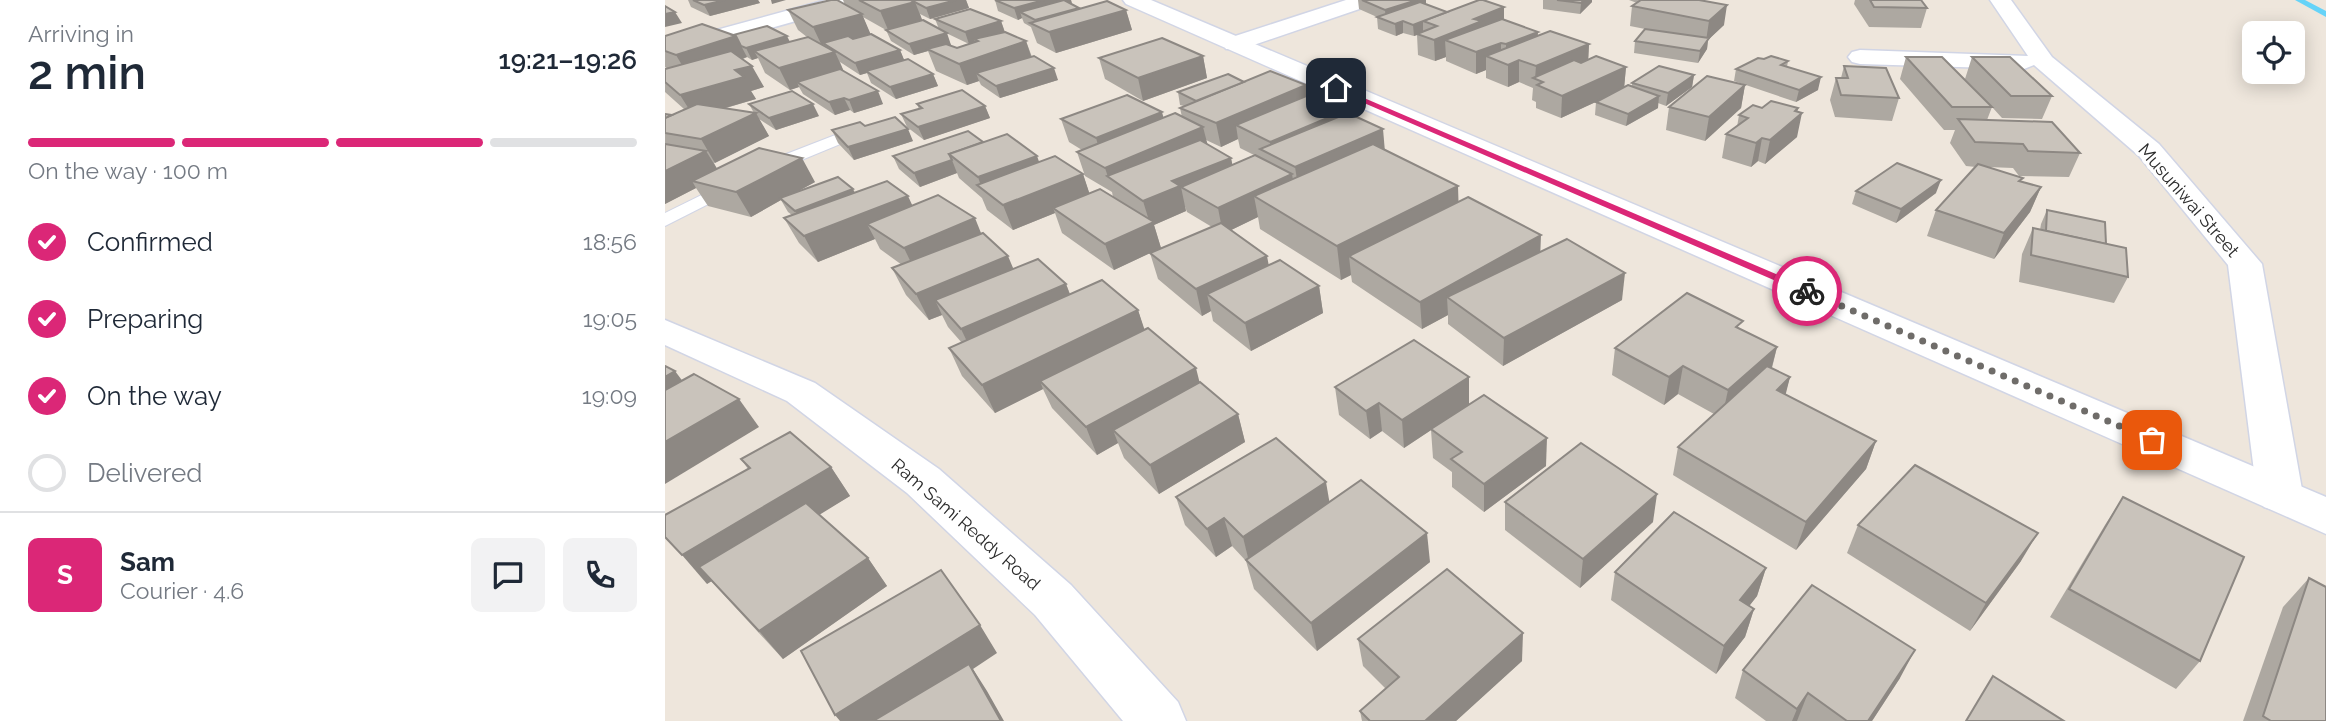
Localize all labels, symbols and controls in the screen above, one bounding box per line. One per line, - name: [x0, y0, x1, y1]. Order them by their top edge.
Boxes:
- text: Arriving in: [28, 20, 134, 47]
- map controls: [2242, 21, 2305, 84]
- button: locate: [2242, 21, 2305, 84]
- text: 19:21–19:26: [499, 45, 637, 75]
- text: 2 min: [28, 46, 146, 100]
- pin: [1306, 58, 1366, 118]
- icon: home: [1317, 69, 1355, 107]
- street label: Musuniwai Street: [2134, 139, 2244, 261]
- text: On the way · 100 m: [28, 157, 228, 184]
- icon: check: [28, 223, 66, 261]
- text: Confirmed: [87, 227, 213, 257]
- text: 18:56: [583, 228, 637, 255]
- courier: [1772, 256, 1842, 326]
- icon: bike: [1788, 272, 1826, 310]
- icon: check: [28, 300, 66, 338]
- text: Preparing: [87, 304, 203, 334]
- text: 19:05: [583, 305, 637, 332]
- icon: check: [28, 377, 66, 415]
- text: On the way: [87, 381, 222, 411]
- text: 19:09: [582, 382, 637, 409]
- pin: [2122, 410, 2182, 470]
- icon: bag: [2133, 421, 2171, 459]
- street label: Ram Sami Reddy Road: [887, 454, 1045, 594]
- text: Delivered: [87, 458, 202, 488]
- button: chat: [471, 538, 545, 612]
- button: phone: [563, 538, 637, 612]
- text: Sam: [120, 547, 175, 577]
- text: S: [57, 560, 73, 590]
- text: Courier · 4.6: [120, 577, 244, 604]

